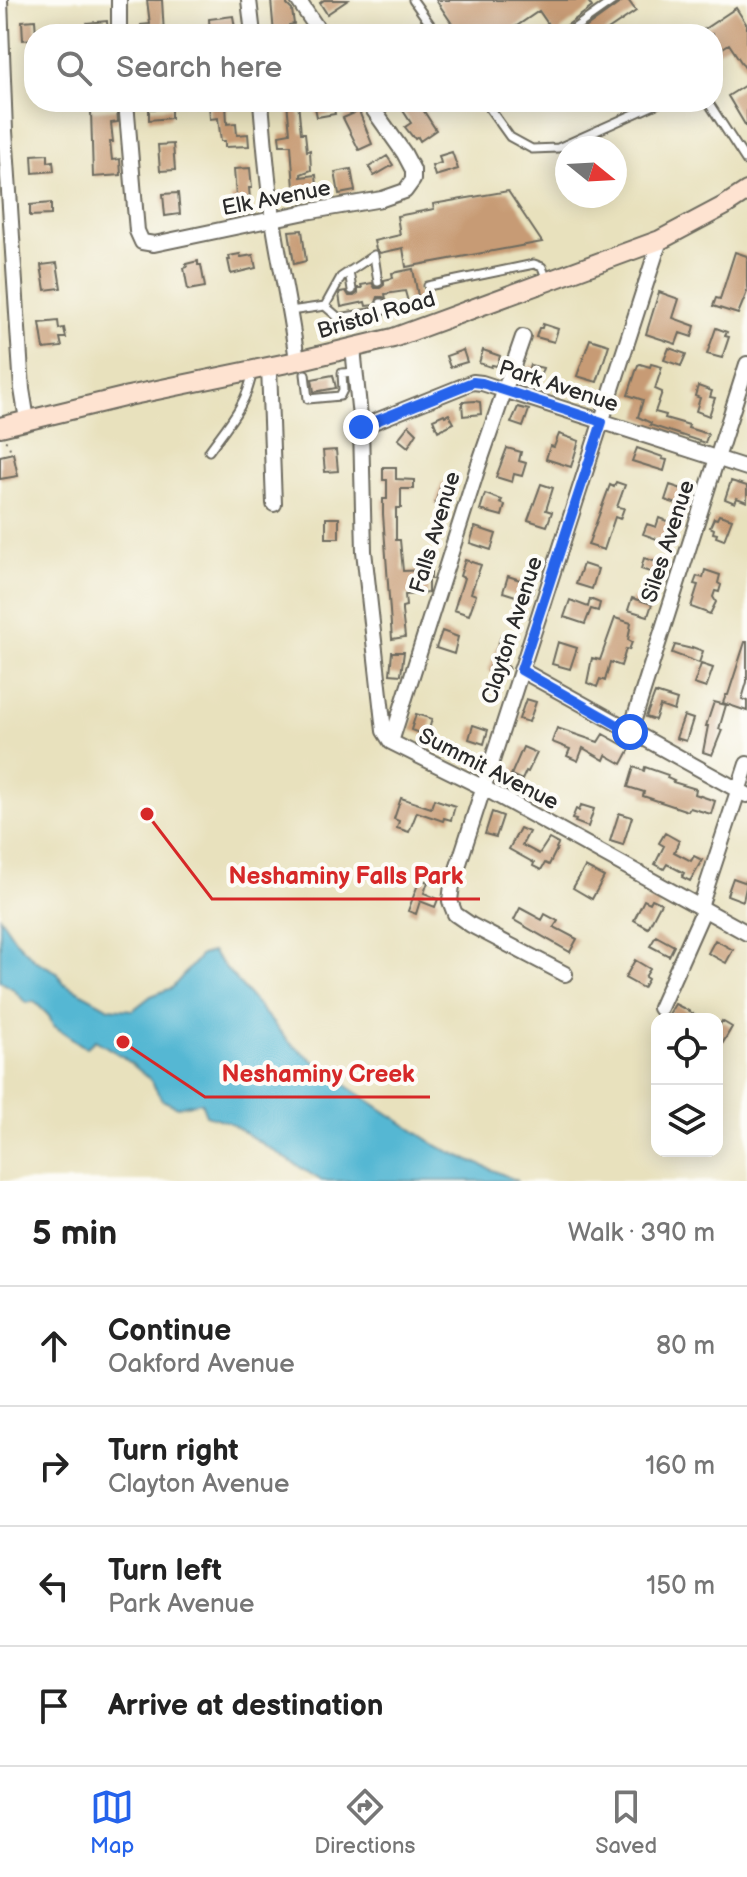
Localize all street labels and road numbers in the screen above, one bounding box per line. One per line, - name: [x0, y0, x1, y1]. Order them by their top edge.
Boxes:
- street label: Elk Avenue: [220, 175, 333, 222]
- street label: Bristol Road: [314, 286, 439, 345]
- street label: Park Avenue: [495, 354, 622, 418]
- street label: Falls Avenue: [404, 469, 467, 596]
- street label: Siles Avenue: [636, 477, 701, 606]
- street label: Clayton Avenue: [476, 553, 549, 708]
- street label: Summit Avenue: [414, 722, 563, 816]

